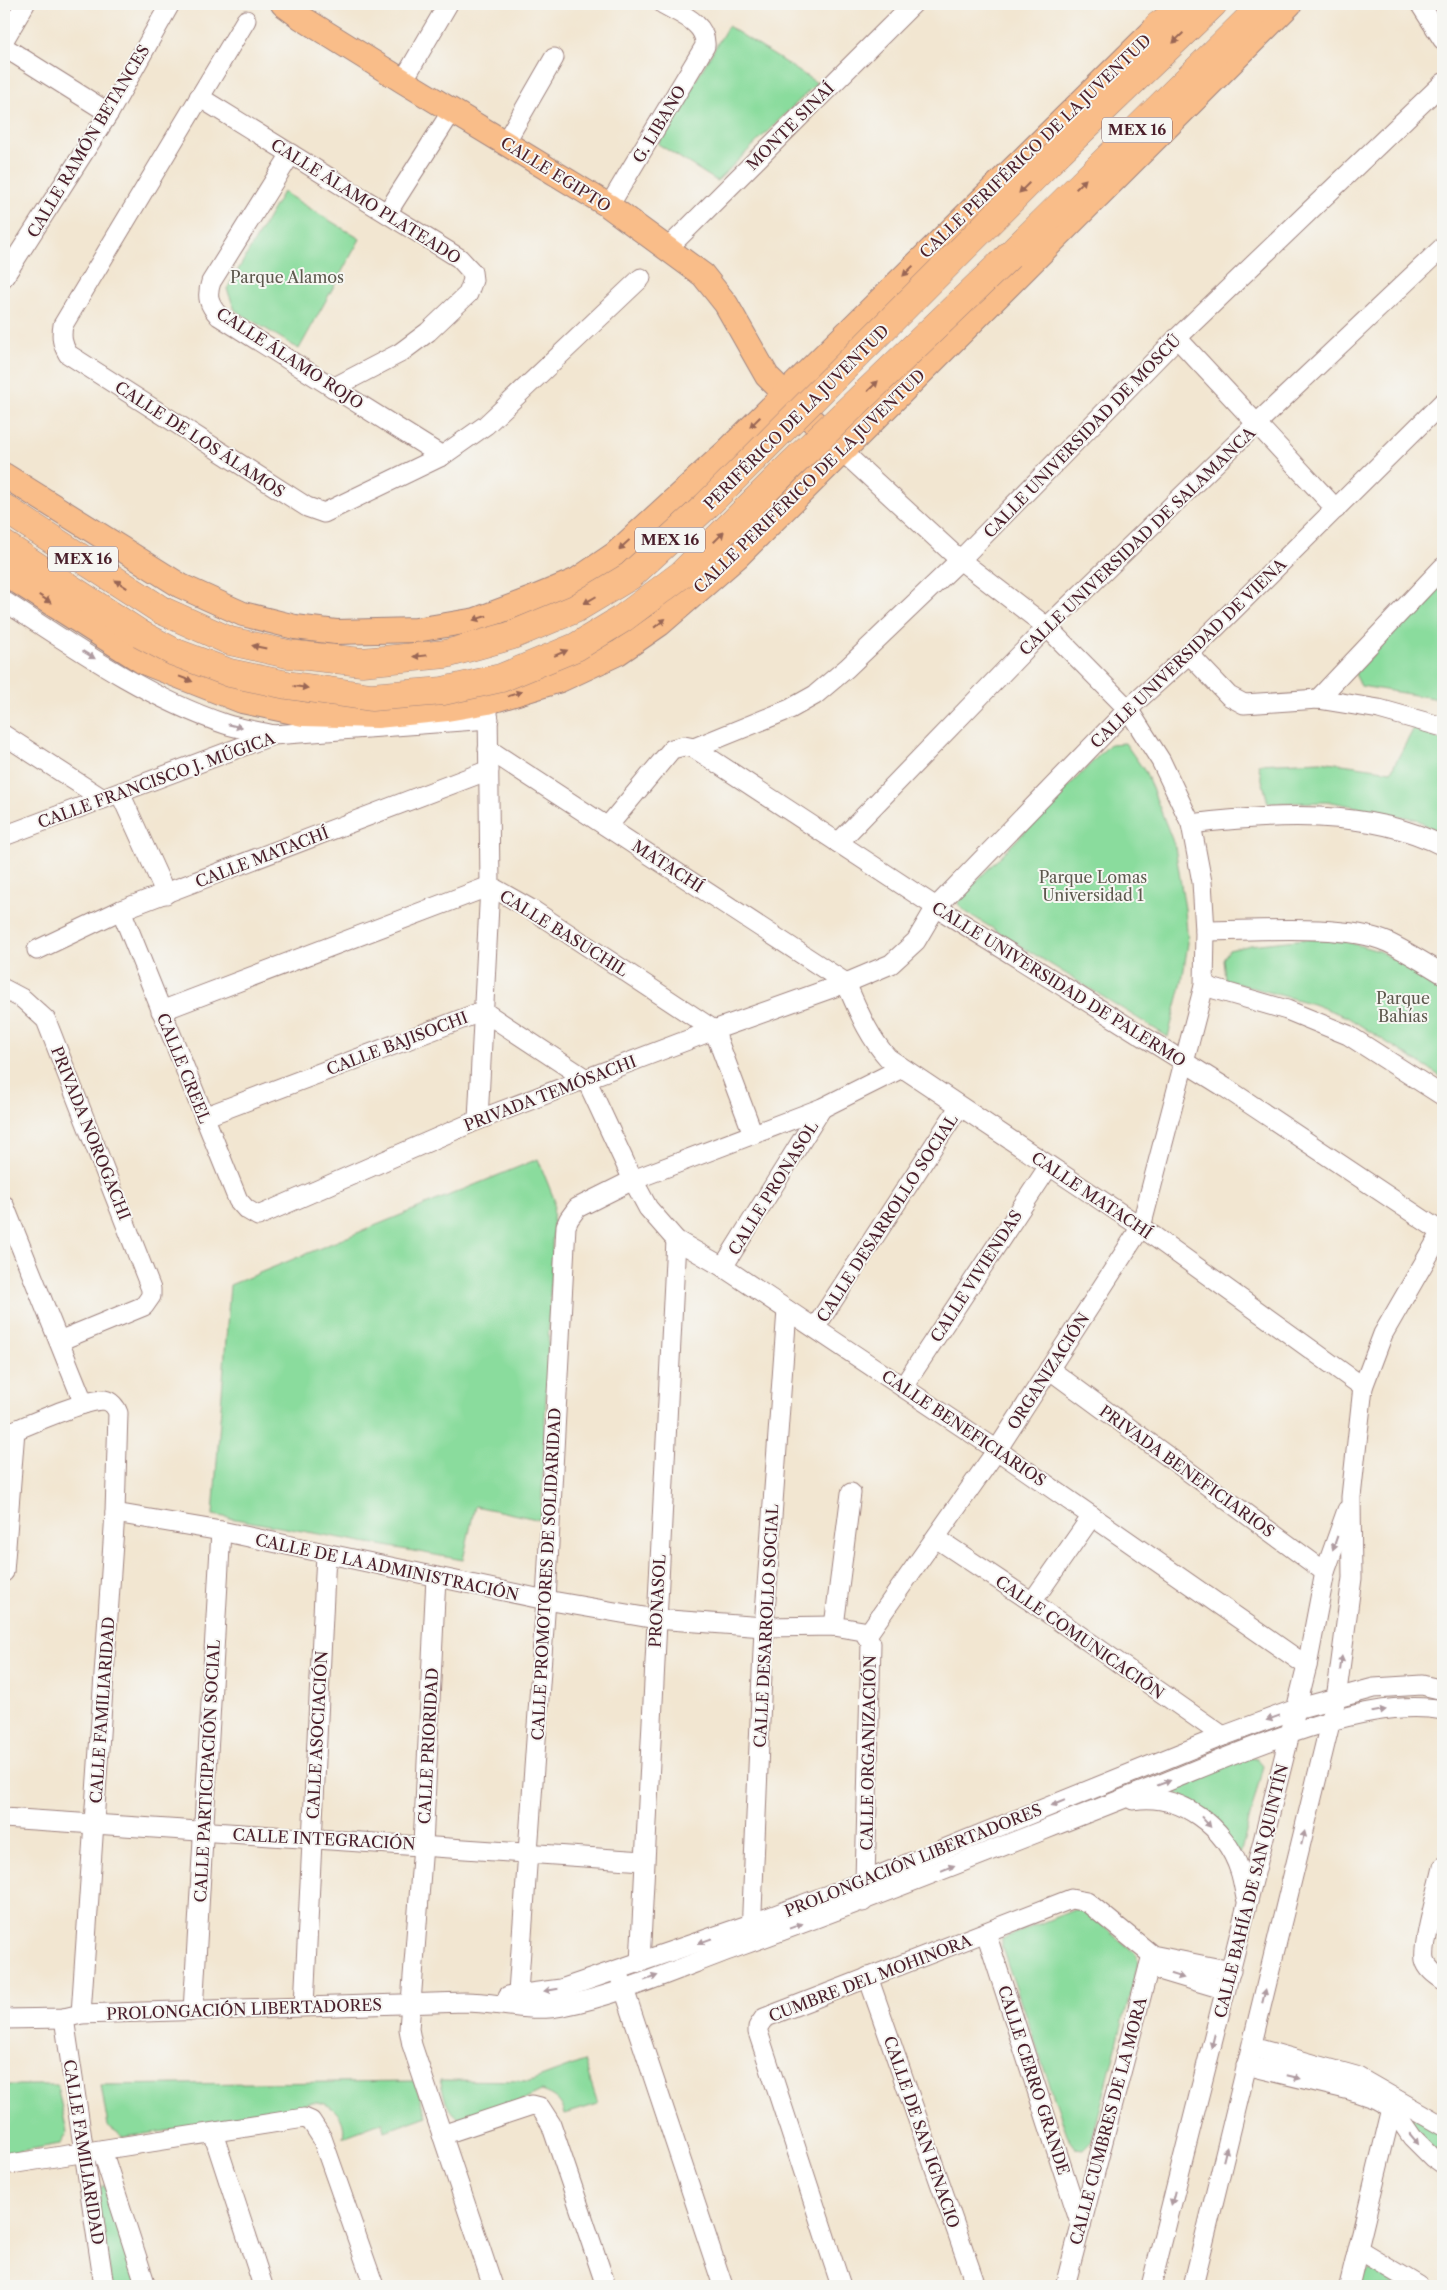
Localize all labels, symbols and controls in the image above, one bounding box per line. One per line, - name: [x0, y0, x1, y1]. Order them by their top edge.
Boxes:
- street label: CALLE PERIFÉRICO DE LA JUVENTUD: [915, 30, 1155, 262]
- one-way arrow: [1173, 32, 1185, 44]
- street label: CALLE RAMÓN BETANCES: [22, 41, 154, 241]
- street label: MONTE SINAÍ: [742, 78, 838, 174]
- street label: G. LIBANO: [628, 82, 690, 166]
- road number: MEX 16: [1102, 118, 1172, 142]
- street label: CALLE EGIPTO: [497, 132, 615, 216]
- street label: CALLE ÁLAMO PLATEADO: [267, 134, 465, 268]
- one-way arrow: [1075, 179, 1087, 191]
- one-way arrow: [1018, 182, 1030, 194]
- one-way arrow: [903, 265, 915, 277]
- park label: Parque Alamos: [230, 267, 344, 287]
- street label: CALLE ÁLAMO ROJO: [213, 303, 367, 413]
- street label: PERIFÉRICO DE LA JUVENTUD: [699, 320, 893, 514]
- street label: CALLE UNIVERSIDAD DE MOSCÚ: [979, 330, 1185, 542]
- street label: CALLE PERIFÉRICO DE LA JUVENTUD: [689, 365, 929, 597]
- street label: CALLE DE LOS ÁLAMOS: [111, 377, 289, 501]
- one-way arrow: [867, 381, 879, 393]
- one-way arrow: [749, 416, 761, 428]
- street label: CALLE UNIVERSIDAD DE SALAMANCA: [1015, 422, 1260, 659]
- road number: MEX 16: [635, 528, 705, 552]
- one-way arrow: [713, 531, 725, 543]
- one-way arrow: [619, 539, 631, 551]
- road number: MEX 16: [48, 546, 118, 572]
- street label: CALLE UNIVERSIDAD DE VIENA: [1086, 553, 1291, 752]
- one-way arrow: [114, 579, 127, 588]
- one-way arrow: [38, 595, 51, 604]
- one-way arrow: [583, 595, 596, 604]
- one-way arrow: [473, 615, 488, 622]
- one-way arrow: [653, 618, 666, 629]
- one-way arrow: [251, 643, 267, 651]
- one-way arrow: [554, 649, 569, 657]
- one-way arrow: [83, 650, 96, 659]
- one-way arrow: [412, 652, 428, 660]
- one-way arrow: [178, 676, 193, 683]
- one-way arrow: [293, 683, 309, 691]
- one-way arrow: [508, 690, 523, 698]
- one-way arrow: [227, 722, 242, 730]
- street label: CALLE FRANCISCO J. MÚGICA: [35, 727, 278, 832]
- street label: CALLE MATACHÍ: [192, 822, 332, 892]
- street label: MATACHÍ: [629, 836, 707, 896]
- park label: Parque Lomas Universidad 1: [1039, 867, 1147, 905]
- street label: CALLE BASUCHIL: [496, 885, 632, 981]
- street label: CALLE UNIVERSIDAD DE PALERMO: [928, 897, 1190, 1071]
- park label: Parque Bahías: [1376, 988, 1430, 1026]
- street label: CALLE BAJISOCHI: [323, 1007, 471, 1079]
- street label: CALLE CREEL: [153, 1010, 215, 1126]
- street label: PRIVADA NOROGACHI: [47, 1043, 135, 1223]
- street label: PRIVADA TEMÓSACHI: [461, 1051, 639, 1135]
- street label: CALLE DESARROLLO SOCIAL: [812, 1110, 962, 1326]
- street label: CALLE PRONASOL: [724, 1117, 822, 1259]
- street label: CALLE MATACHÍ: [1028, 1147, 1156, 1243]
- street label: CALLE VIVIENDAS: [926, 1206, 1026, 1346]
- street label: ORGANIZACIÓN: [1003, 1309, 1093, 1433]
- street label: CALLE BENEFICIARIOS: [878, 1366, 1050, 1490]
- street label: PRIVADA BENEFICIARIOS: [1096, 1401, 1278, 1541]
- street label: CALLE PROMOTORES DE SOLIDARIDAD: [527, 1407, 565, 1741]
- street label: CALLE DESARROLLO SOCIAL: [750, 1503, 782, 1748]
- street label: CALLE DE LA ADMINISTRACIÓN: [253, 1529, 521, 1605]
- one-way arrow: [1331, 1536, 1339, 1551]
- street label: PRONASOL: [645, 1553, 669, 1648]
- street label: CALLE COMUNICACIÓN: [992, 1571, 1168, 1703]
- street label: CALLE FAMILIARIDAD: [85, 1616, 119, 1804]
- street label: CALLE PARTICIPACIÓN SOCIAL: [190, 1639, 224, 1903]
- street label: CALLE ASOCIACIÓN: [303, 1650, 331, 1820]
- one-way arrow: [1337, 1654, 1345, 1670]
- street label: CALLE ORGANIZACIÓN: [856, 1655, 880, 1851]
- street label: CALLE PRIORIDAD: [414, 1667, 442, 1825]
- one-way arrow: [1371, 1706, 1387, 1714]
- one-way arrow: [1265, 1714, 1280, 1722]
- street label: CALLE BAHÍA DE SAN QUINTÍN: [1210, 1762, 1292, 2020]
- one-way arrow: [1157, 1778, 1172, 1786]
- street label: PROLONGACIÓN LIBERTADORES: [781, 1799, 1045, 1921]
- one-way arrow: [1051, 1799, 1065, 1807]
- one-way arrow: [1200, 1816, 1212, 1828]
- street label: CALLE INTEGRACIÓN: [232, 1824, 416, 1854]
- one-way arrow: [1299, 1831, 1307, 1846]
- one-way arrow: [941, 1864, 956, 1872]
- one-way arrow: [789, 1922, 804, 1929]
- street label: CUMBRE DEL MOHINORA: [766, 1930, 975, 2026]
- one-way arrow: [697, 1937, 712, 1945]
- one-way arrow: [1170, 1972, 1185, 1980]
- one-way arrow: [644, 1974, 659, 1981]
- street label: CALLE CERRO GRANDE: [994, 1983, 1074, 2177]
- one-way arrow: [542, 1987, 558, 1995]
- one-way arrow: [1260, 1989, 1268, 2004]
- street label: PROLONGACIÓN LIBERTADORES: [106, 1994, 382, 2024]
- street label: CALLE CUMBRES DE LA MORA: [1065, 1994, 1151, 2247]
- street label: CALLE DE SAN IGNACIO: [880, 2033, 964, 2231]
- one-way arrow: [1209, 2033, 1217, 2048]
- street label: CALLE FAMILIARIDAD: [59, 2058, 109, 2246]
- one-way arrow: [1286, 2073, 1301, 2081]
- one-way arrow: [1409, 2133, 1420, 2146]
- one-way arrow: [1221, 2146, 1229, 2161]
- one-way arrow: [1169, 2191, 1177, 2206]

